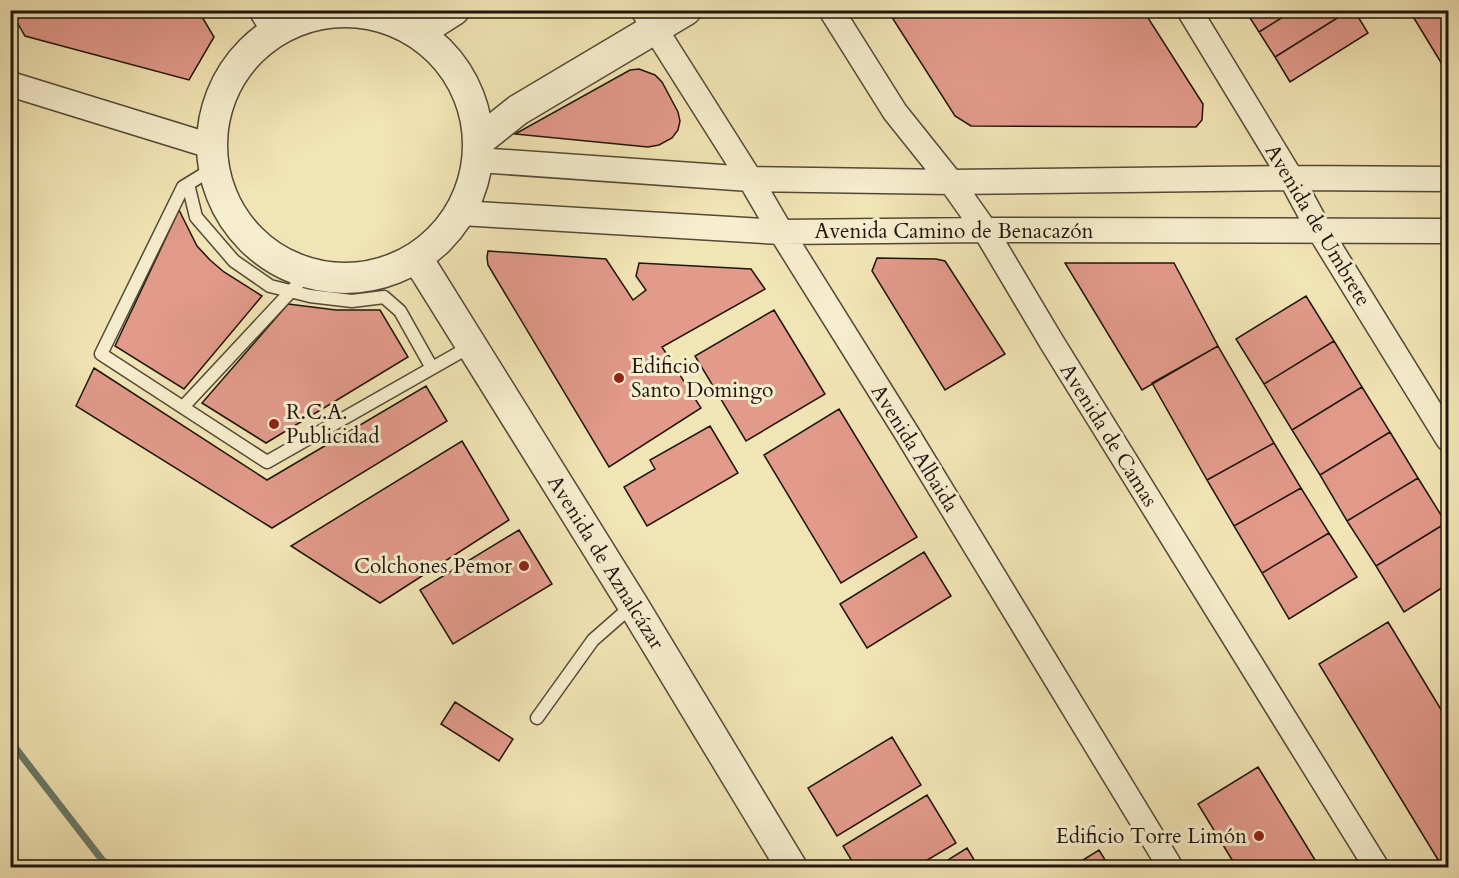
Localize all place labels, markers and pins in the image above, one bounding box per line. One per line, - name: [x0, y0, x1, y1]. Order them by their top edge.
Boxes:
- place label: Edificio Santo Domingo: [631, 352, 773, 405]
- marker: Edificio Santo Domingo: [612, 371, 626, 385]
- place label: R.C.A. Publicidad: [286, 398, 379, 451]
- marker: R.C.A. Publicidad: [267, 417, 281, 431]
- place label: Colchones Pemor: [354, 552, 512, 581]
- marker: Colchones Pemor: [517, 559, 531, 573]
- place label: Edificio Torre Limón: [1056, 822, 1247, 851]
- marker: Edificio Torre Limón: [1252, 829, 1266, 843]

